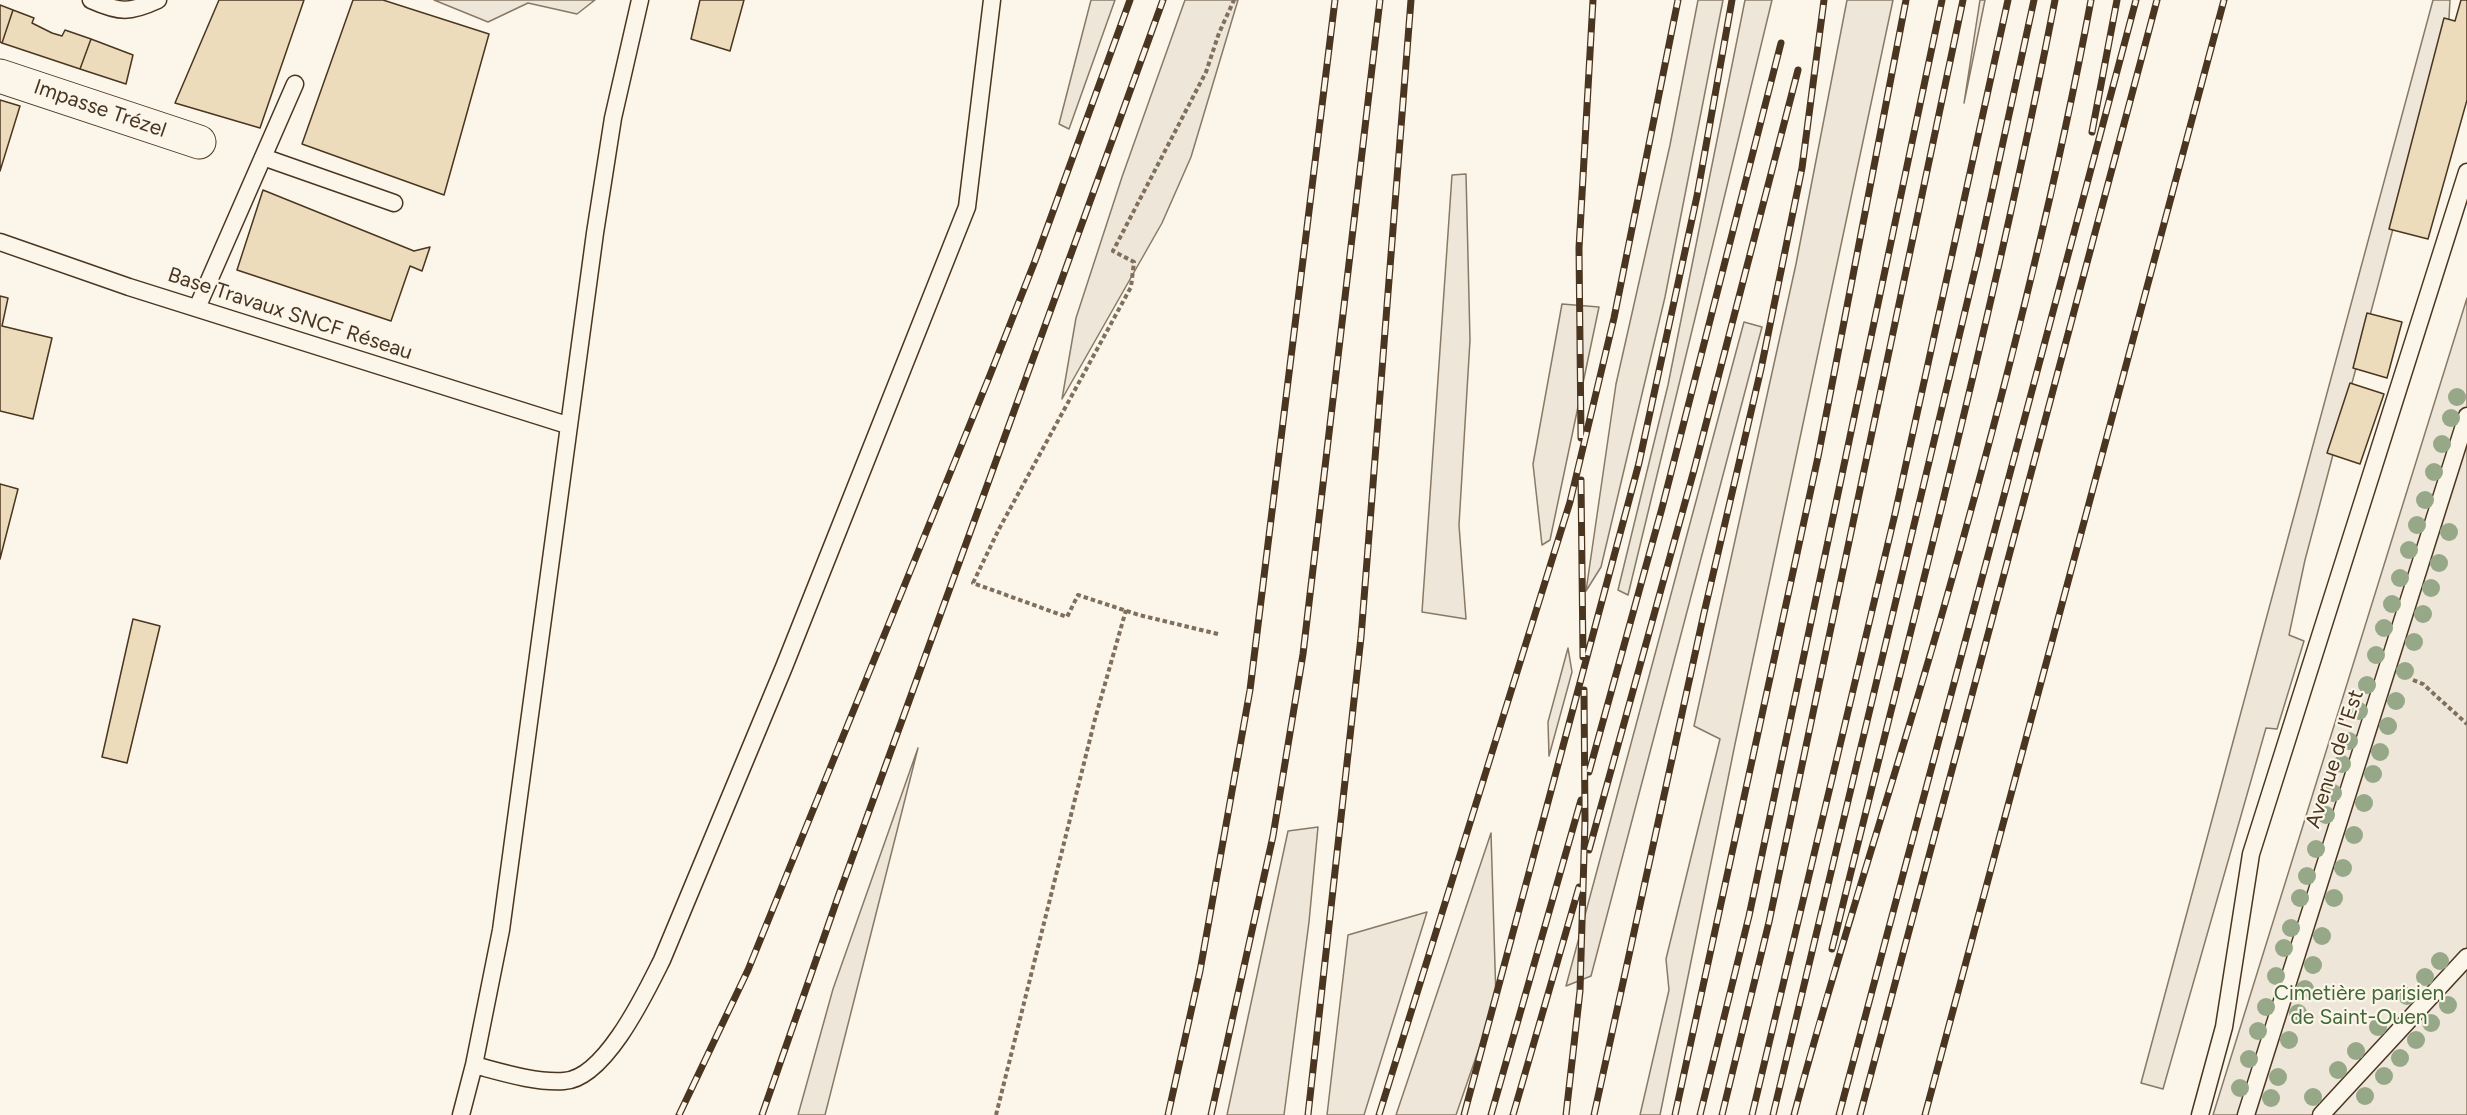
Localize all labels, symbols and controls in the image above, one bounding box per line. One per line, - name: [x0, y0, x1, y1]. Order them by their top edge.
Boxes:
- street label: Impasse Trézel: [30, 75, 170, 143]
- street label: Base Travaux SNCF Réseau: [165, 263, 415, 365]
- street label: Avenue de l'Est: [2301, 687, 2369, 831]
- park label: Cimetière parisien de Saint-Ouen: [2274, 981, 2444, 1031]

